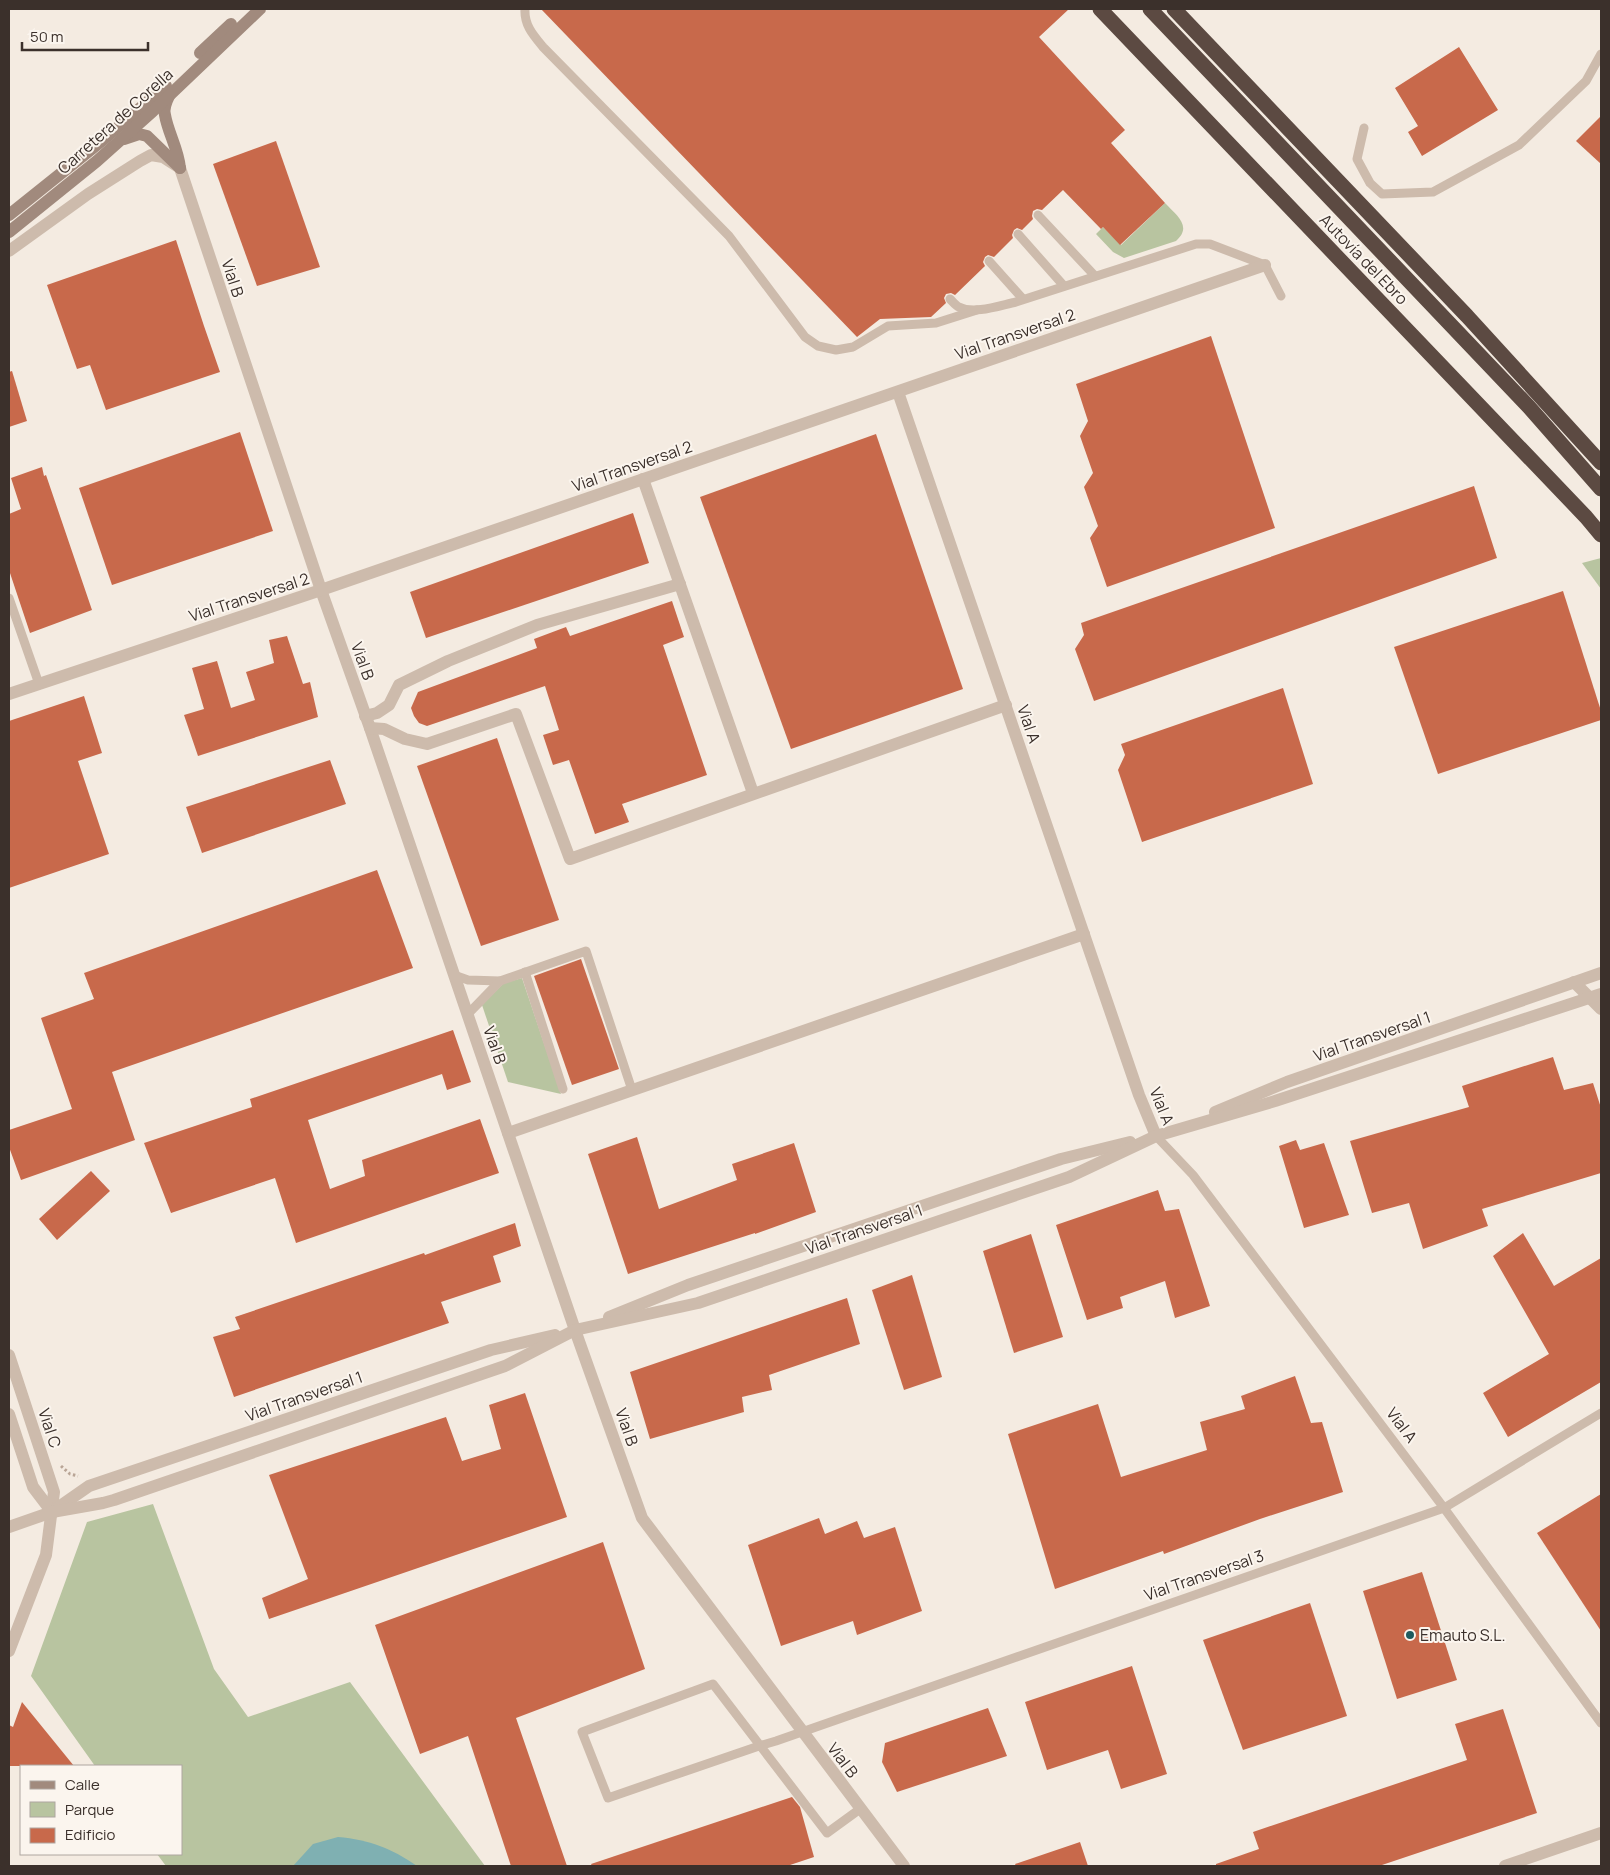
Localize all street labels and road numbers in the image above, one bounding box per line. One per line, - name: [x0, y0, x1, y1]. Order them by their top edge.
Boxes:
- street label: Carretera de Corella: [53, 63, 177, 179]
- street label: Autovía del Ebro: [1315, 209, 1413, 309]
- street label: Vial B: [217, 256, 249, 300]
- street label: Vial Transversal 2: [952, 303, 1078, 365]
- street label: Vial Transversal 2: [569, 435, 695, 497]
- street label: Vial Transversal 2: [186, 567, 312, 627]
- street label: Vial B: [346, 639, 380, 683]
- street label: Vial A: [1012, 702, 1046, 746]
- street label: Vial Transversal 1: [1310, 1006, 1434, 1066]
- street label: Vial B: [478, 1023, 512, 1067]
- street label: Vial A: [1144, 1084, 1180, 1128]
- street label: Vial Transversal 1: [802, 1199, 926, 1259]
- street label: Vial Transversal 1: [242, 1366, 366, 1426]
- street label: Vial A: [1381, 1403, 1423, 1447]
- street label: Vial C: [33, 1405, 67, 1451]
- street label: Vial B: [610, 1405, 644, 1449]
- street label: Vial Transversal 3: [1141, 1544, 1267, 1606]
- street label: Vial B: [823, 1738, 864, 1782]

